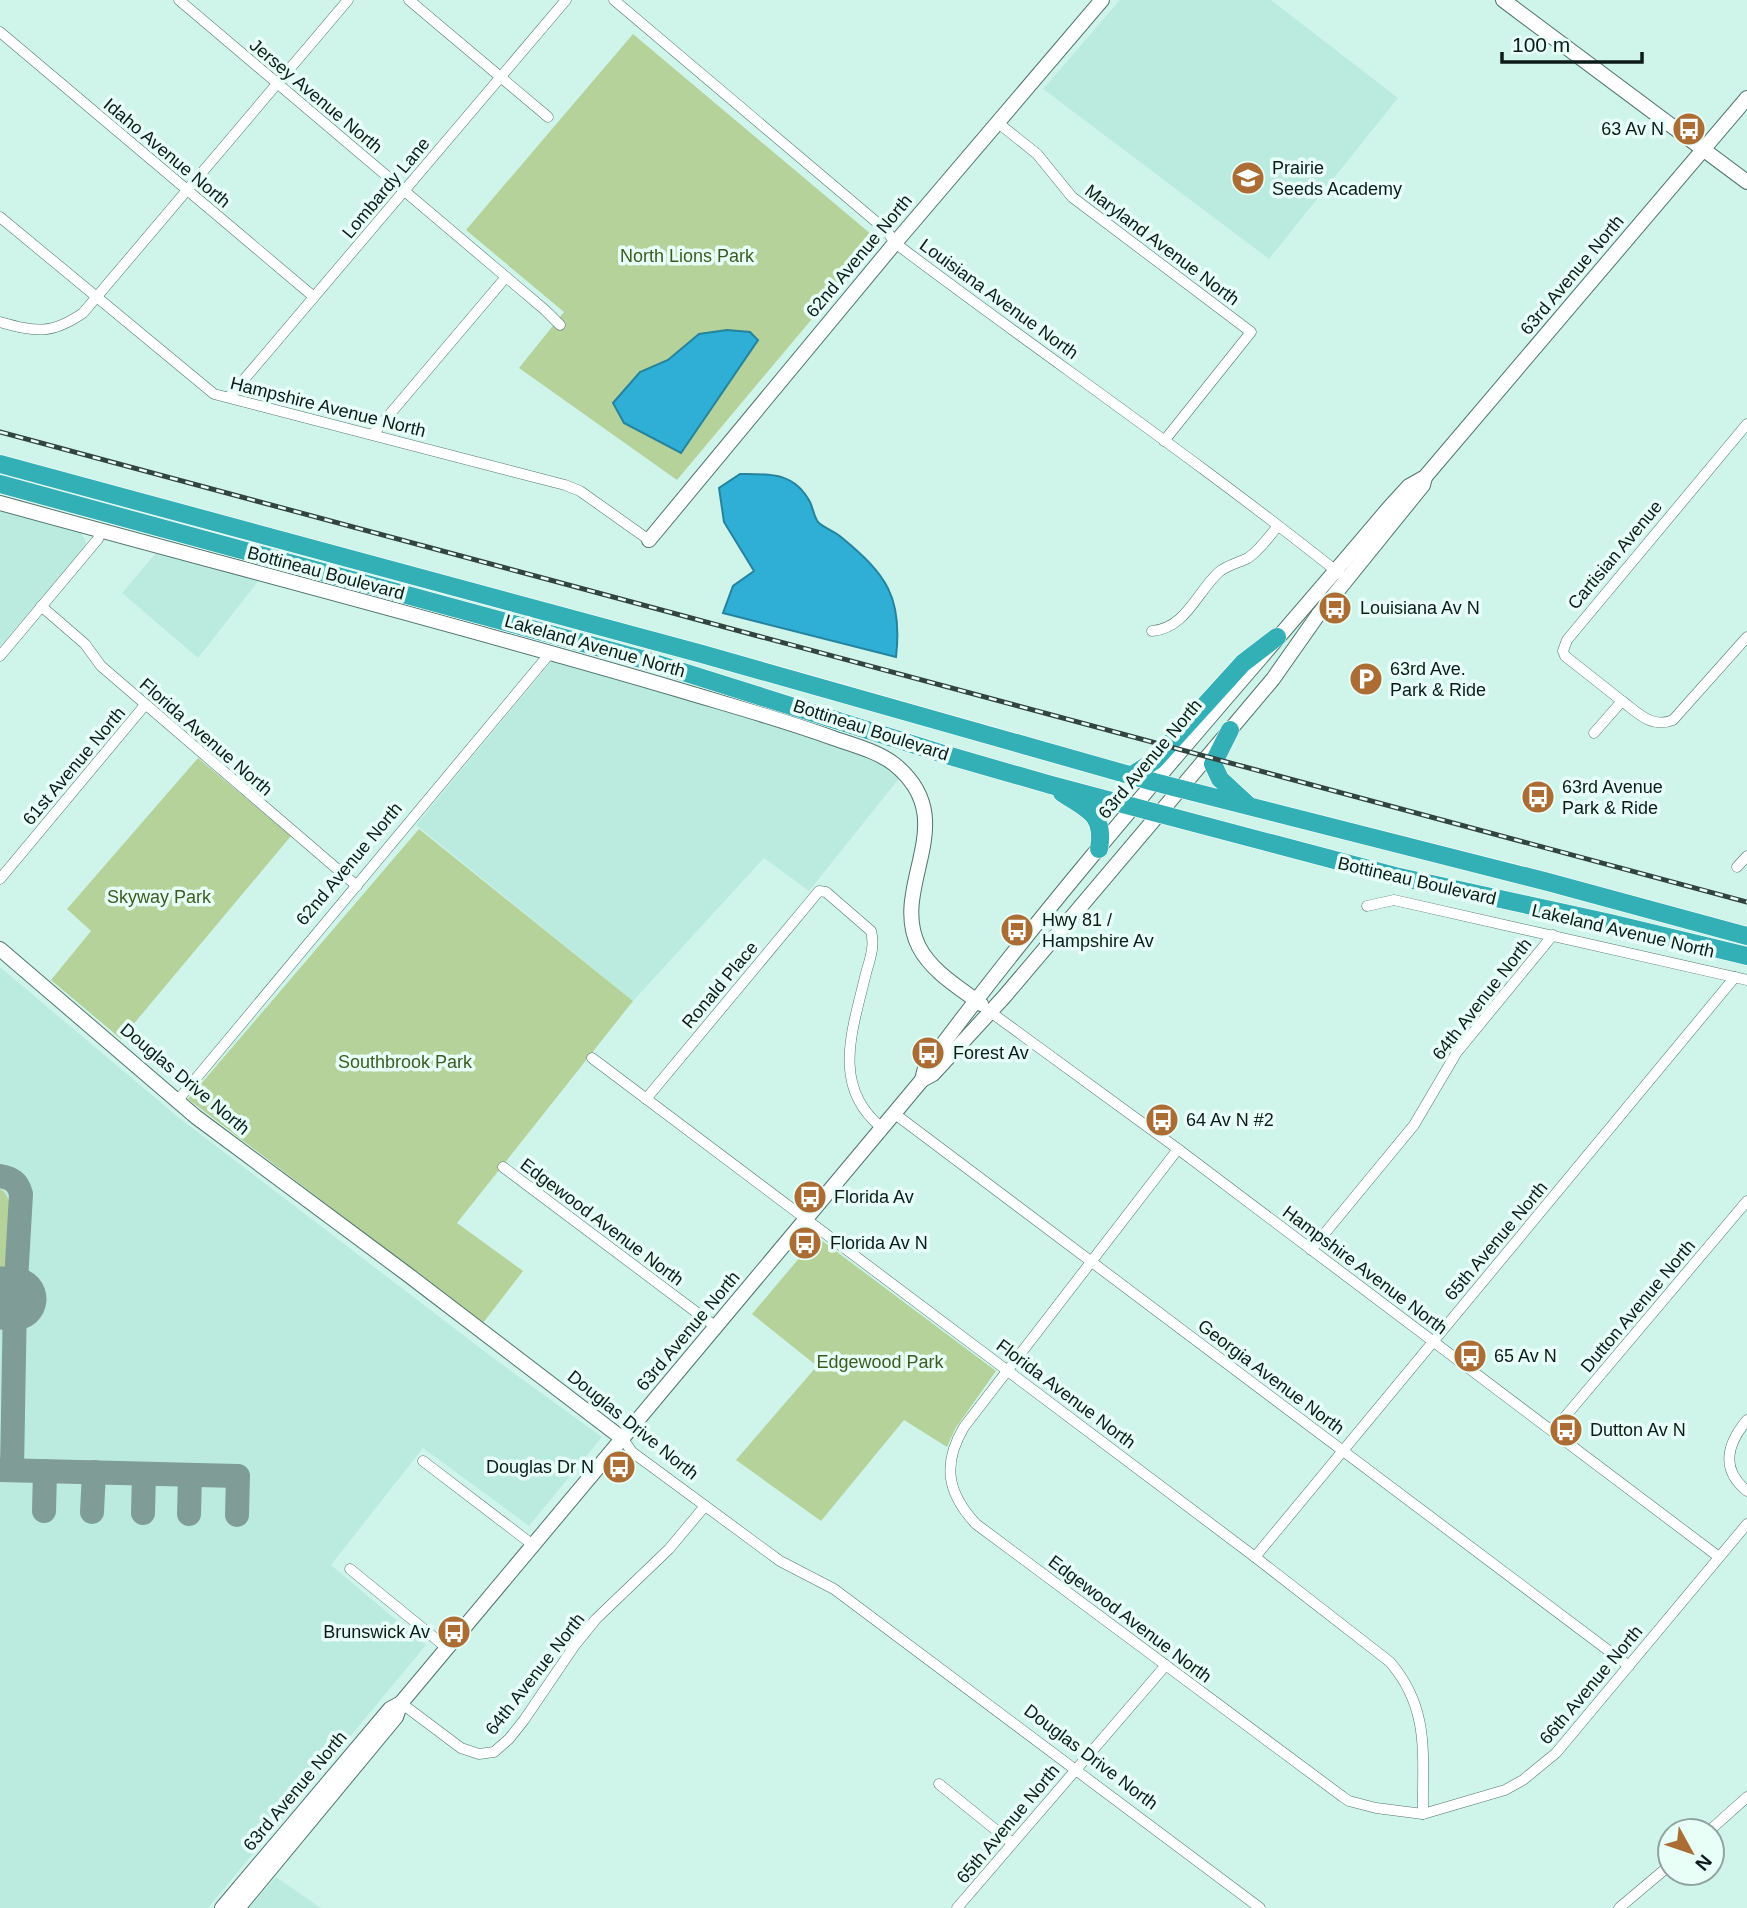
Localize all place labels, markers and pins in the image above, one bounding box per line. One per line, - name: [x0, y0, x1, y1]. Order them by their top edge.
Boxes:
- bus stop icon: 63 Av N: [1670, 110, 1708, 148]
- place label: 63 Av N: [1601, 119, 1664, 139]
- place label: Prairie Seeds Academy: [1272, 158, 1402, 199]
- school or university icon: Prairie Seeds Academy: [1229, 159, 1267, 197]
- bus stop icon: Louisiana Av N: [1316, 589, 1354, 627]
- place label: Louisiana Av N: [1360, 598, 1480, 618]
- place label: 63rd Ave. Park & Ride: [1390, 659, 1486, 700]
- parking icon: 63rd Ave. Park & Ride: [1347, 660, 1385, 698]
- place label: 63rd Avenue Park & Ride: [1562, 777, 1663, 818]
- bus stop icon: 63rd Avenue Park & Ride: [1519, 778, 1557, 816]
- place label: Hwy 81 / Hampshire Av: [1042, 910, 1154, 951]
- bus stop icon: Hwy 81 / Hampshire Av: [998, 911, 1036, 949]
- bus stop icon: Forest Av: [909, 1034, 947, 1072]
- place label: Forest Av: [953, 1043, 1029, 1063]
- bus stop icon: 64 Av N #2: [1143, 1101, 1181, 1139]
- place label: 64 Av N #2: [1186, 1110, 1274, 1130]
- bus stop icon: Florida Av: [791, 1178, 829, 1216]
- place label: Florida Av: [834, 1187, 914, 1207]
- bus stop icon: Florida Av N: [786, 1224, 824, 1262]
- place label: Florida Av N: [830, 1233, 928, 1253]
- bus stop icon: 65 Av N: [1451, 1337, 1489, 1375]
- place label: 65 Av N: [1494, 1346, 1557, 1366]
- bus stop icon: Dutton Av N: [1547, 1411, 1585, 1449]
- place label: Dutton Av N: [1590, 1420, 1686, 1440]
- bus stop icon: Douglas Dr N: [600, 1448, 638, 1486]
- place label: Douglas Dr N: [486, 1457, 594, 1477]
- bus stop icon: Brunswick Av: [435, 1613, 473, 1651]
- place label: Brunswick Av: [323, 1622, 430, 1642]

